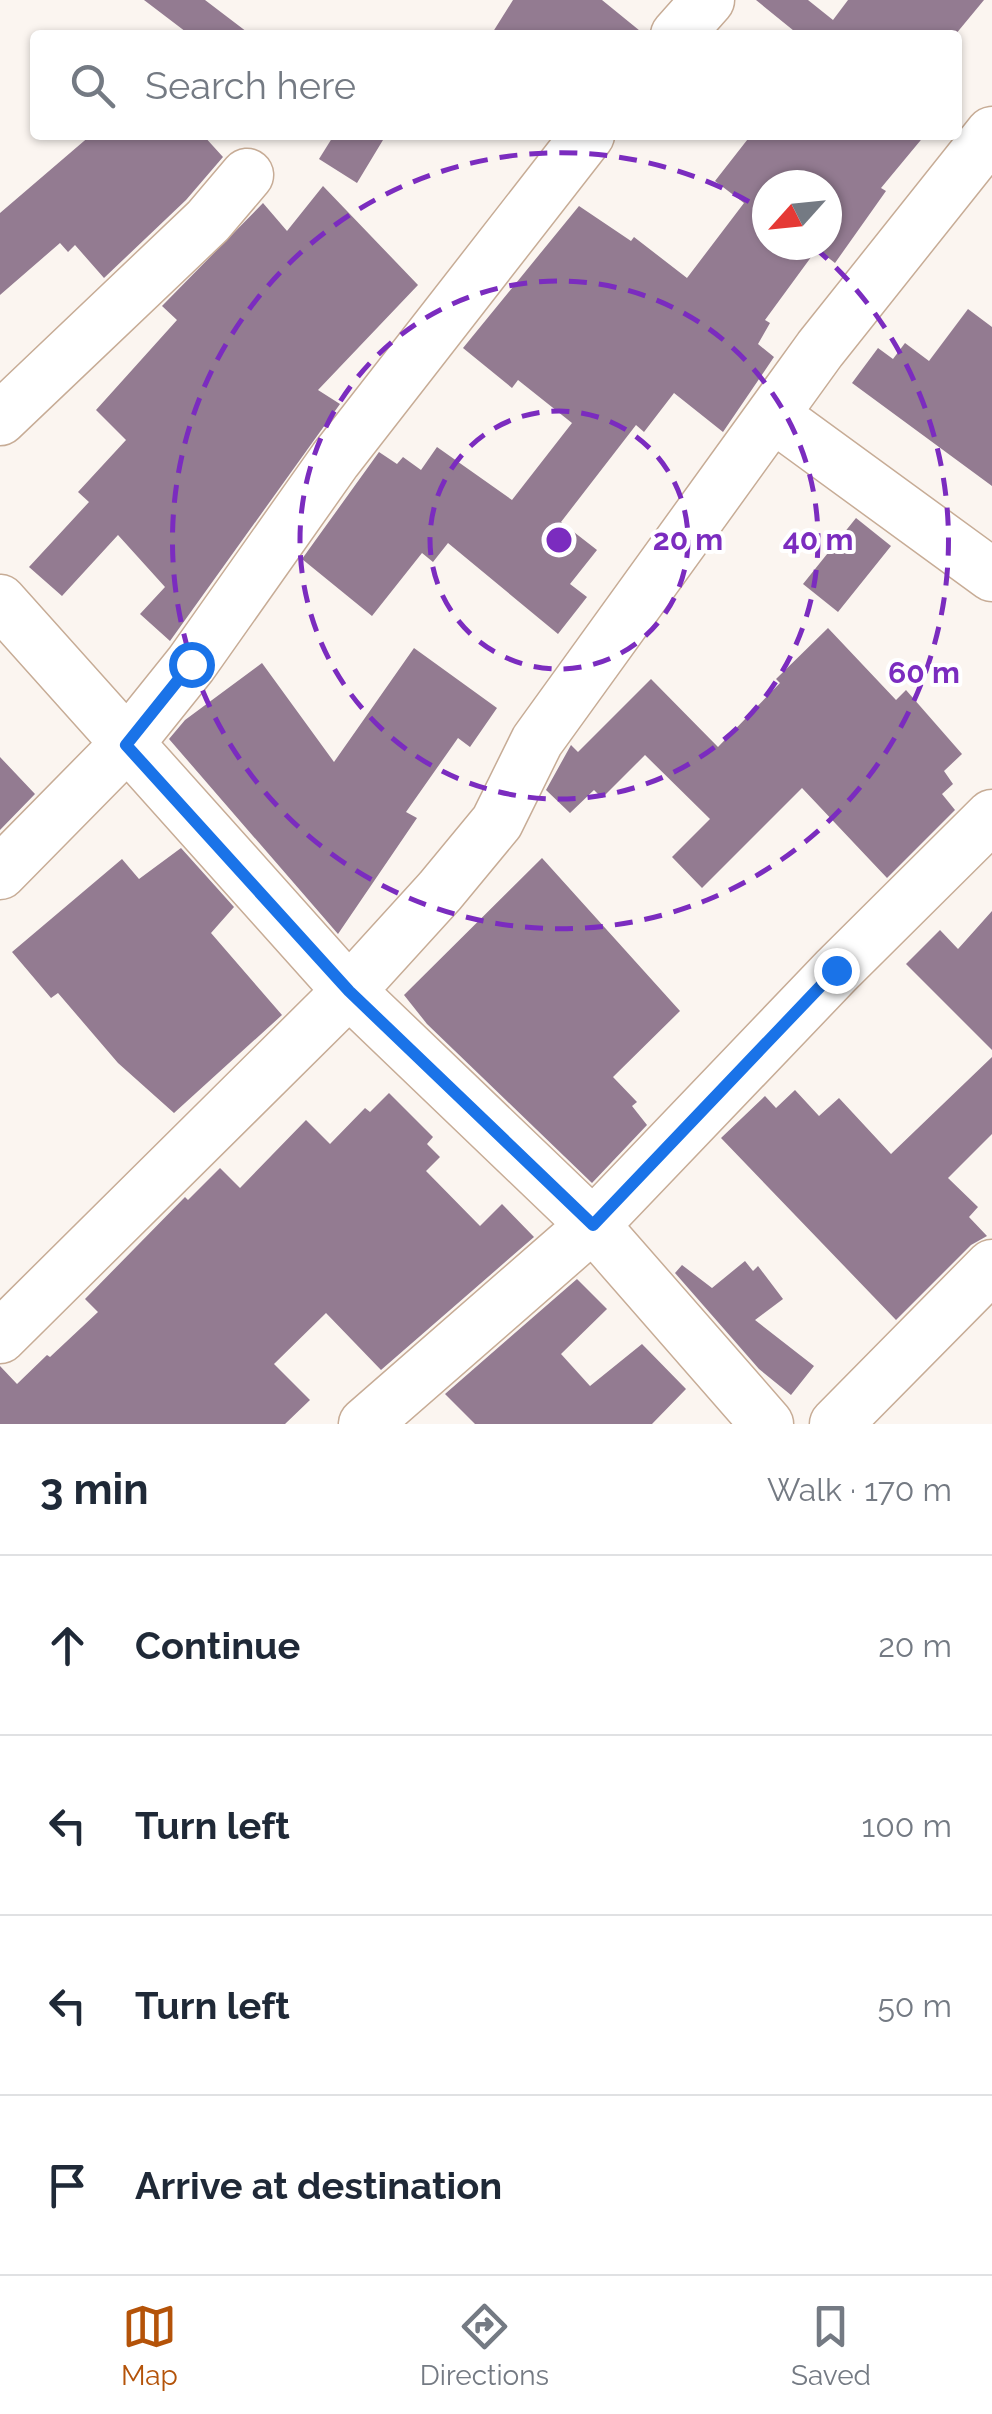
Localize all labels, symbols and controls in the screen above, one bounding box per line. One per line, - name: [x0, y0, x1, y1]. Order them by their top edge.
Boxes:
- search box: [30, 30, 962, 140]
- icon: search: [65, 58, 120, 113]
- text: Search here: [145, 63, 356, 108]
- north arrow: [752, 170, 842, 260]
- centre of rings: [541, 522, 577, 558]
- text: 20 m: [653, 522, 723, 557]
- text: 40 m: [783, 522, 853, 557]
- route start: [169, 642, 215, 688]
- text: 60 m: [888, 655, 960, 690]
- route end: [814, 948, 860, 994]
- text: 3 min: [40, 1465, 149, 1514]
- text: Walk · 170 m: [767, 1471, 952, 1508]
- icon: ahead: [40, 1618, 95, 1673]
- text: Continue: [135, 1623, 300, 1668]
- text: 20 m: [878, 1627, 952, 1664]
- icon: left: [40, 1798, 95, 1853]
- text: Turn left: [135, 1803, 290, 1848]
- text: 100 m: [862, 1807, 952, 1844]
- icon: left: [40, 1978, 95, 2033]
- text: Turn left: [135, 1983, 290, 2028]
- text: 50 m: [877, 1987, 952, 2024]
- icon: arrive: [40, 2158, 95, 2213]
- text: Arrive at destination: [135, 2163, 502, 2208]
- tab: Map: [121, 2299, 178, 2392]
- tab: Directions: [420, 2299, 549, 2392]
- tab: Saved: [791, 2299, 871, 2392]

